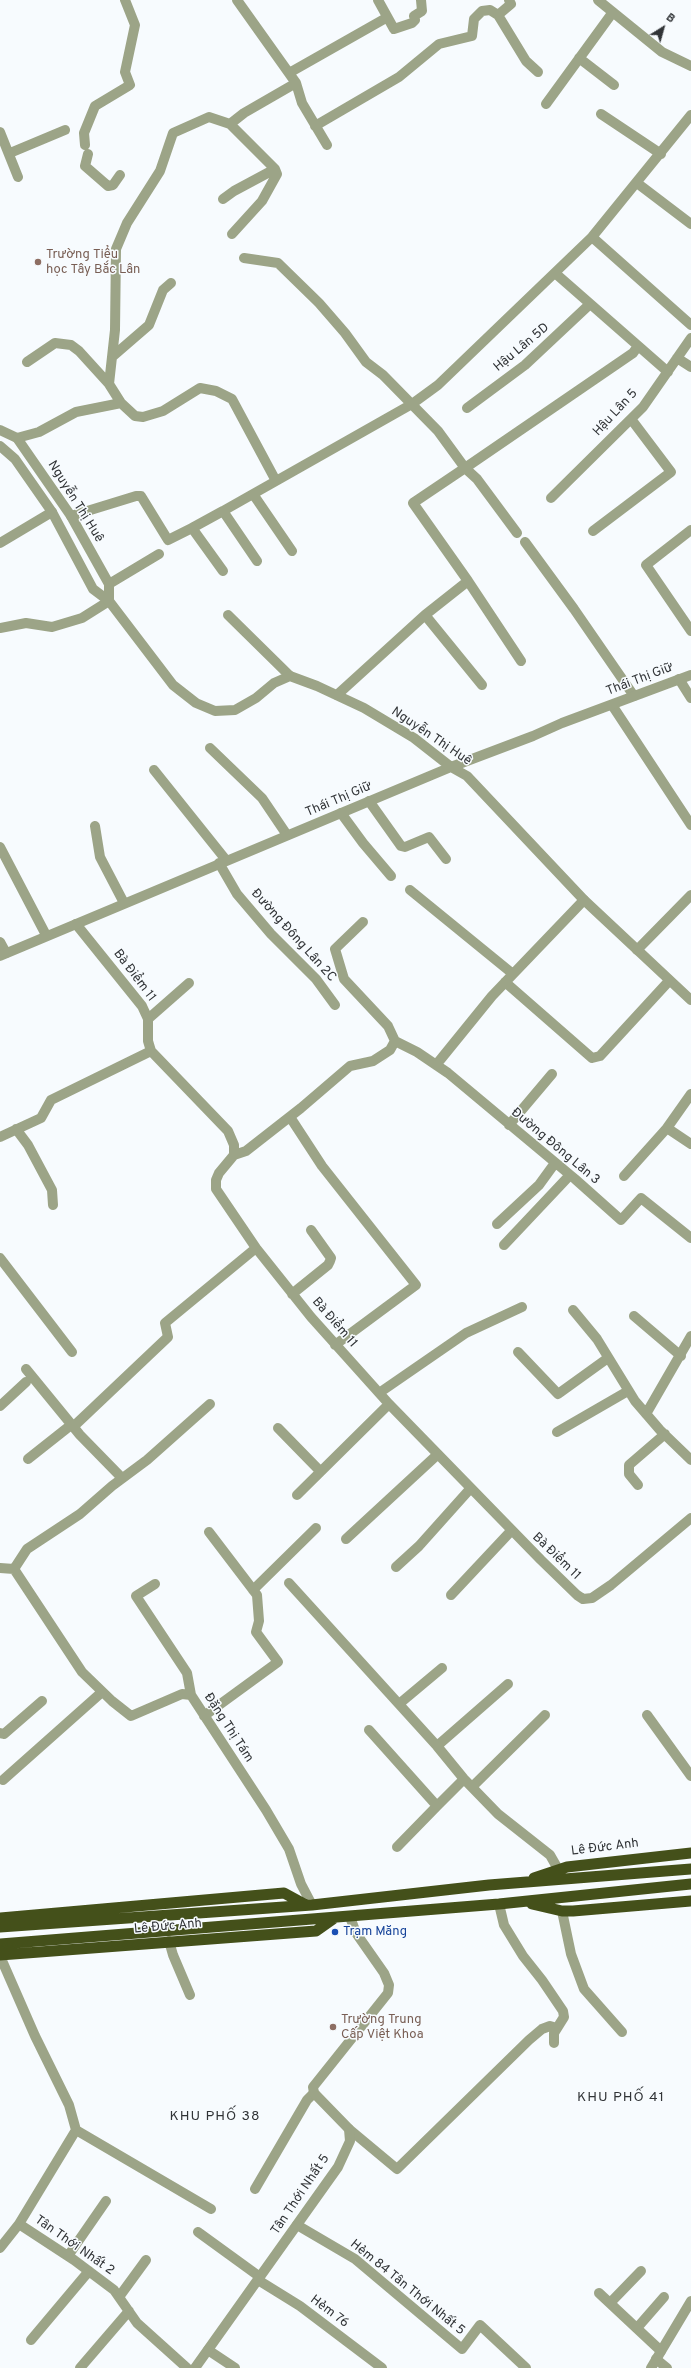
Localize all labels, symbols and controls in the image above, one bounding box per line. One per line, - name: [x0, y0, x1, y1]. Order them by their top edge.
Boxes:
- north arrow: [643, 8, 683, 48]
- text: B: [663, 11, 677, 26]
- place label: Trường Tiểu học Tây Bắc Lân: [46, 247, 140, 278]
- marker: Trường Tiểu học Tây Bắc Lân: [33, 257, 43, 267]
- street label: Hậu Lân 5D: [491, 320, 553, 376]
- street label: Hậu Lân 5: [590, 386, 642, 440]
- street label: Nguyễn Thị Huê: [44, 458, 106, 546]
- street label: Thái Thị Giữ: [604, 660, 676, 700]
- street label: Nguyễn Thị Huê: [388, 704, 474, 770]
- street label: Thái Thị Giữ: [304, 779, 374, 821]
- street label: Đường Đông Lân 2C: [247, 886, 339, 986]
- street label: Bà Điểm 11: [109, 947, 159, 1005]
- street label: Đường Đông Lân 3: [507, 1105, 603, 1189]
- street label: Bà Điểm 11: [308, 1295, 360, 1351]
- street label: Bà Điểm 11: [528, 1530, 584, 1584]
- street label: Đặng Thị Tám: [200, 1690, 256, 1766]
- street label: Lê Đức Anh: [570, 1836, 640, 1860]
- street label: Lê Đức Anh: [133, 1916, 203, 1938]
- place label: Trạm Măng: [343, 1924, 407, 1940]
- marker: Trạm Măng: [330, 1927, 340, 1937]
- place label: Trường Trung Cấp Việt Khoa: [341, 2012, 424, 2043]
- marker: Trường Trung Cấp Việt Khoa: [328, 2022, 338, 2032]
- district label: KHU PHỐ 41: [577, 2090, 665, 2106]
- district label: KHU PHỐ 38: [169, 2109, 261, 2125]
- street label: Tân Thới Nhất 5: [268, 2152, 334, 2238]
- street label: Tân Thới Nhất 2: [31, 2213, 117, 2279]
- street label: Hẻm 84 Tân Thới Nhất 5: [346, 2237, 468, 2339]
- street label: Hẻm 76: [307, 2292, 351, 2332]

